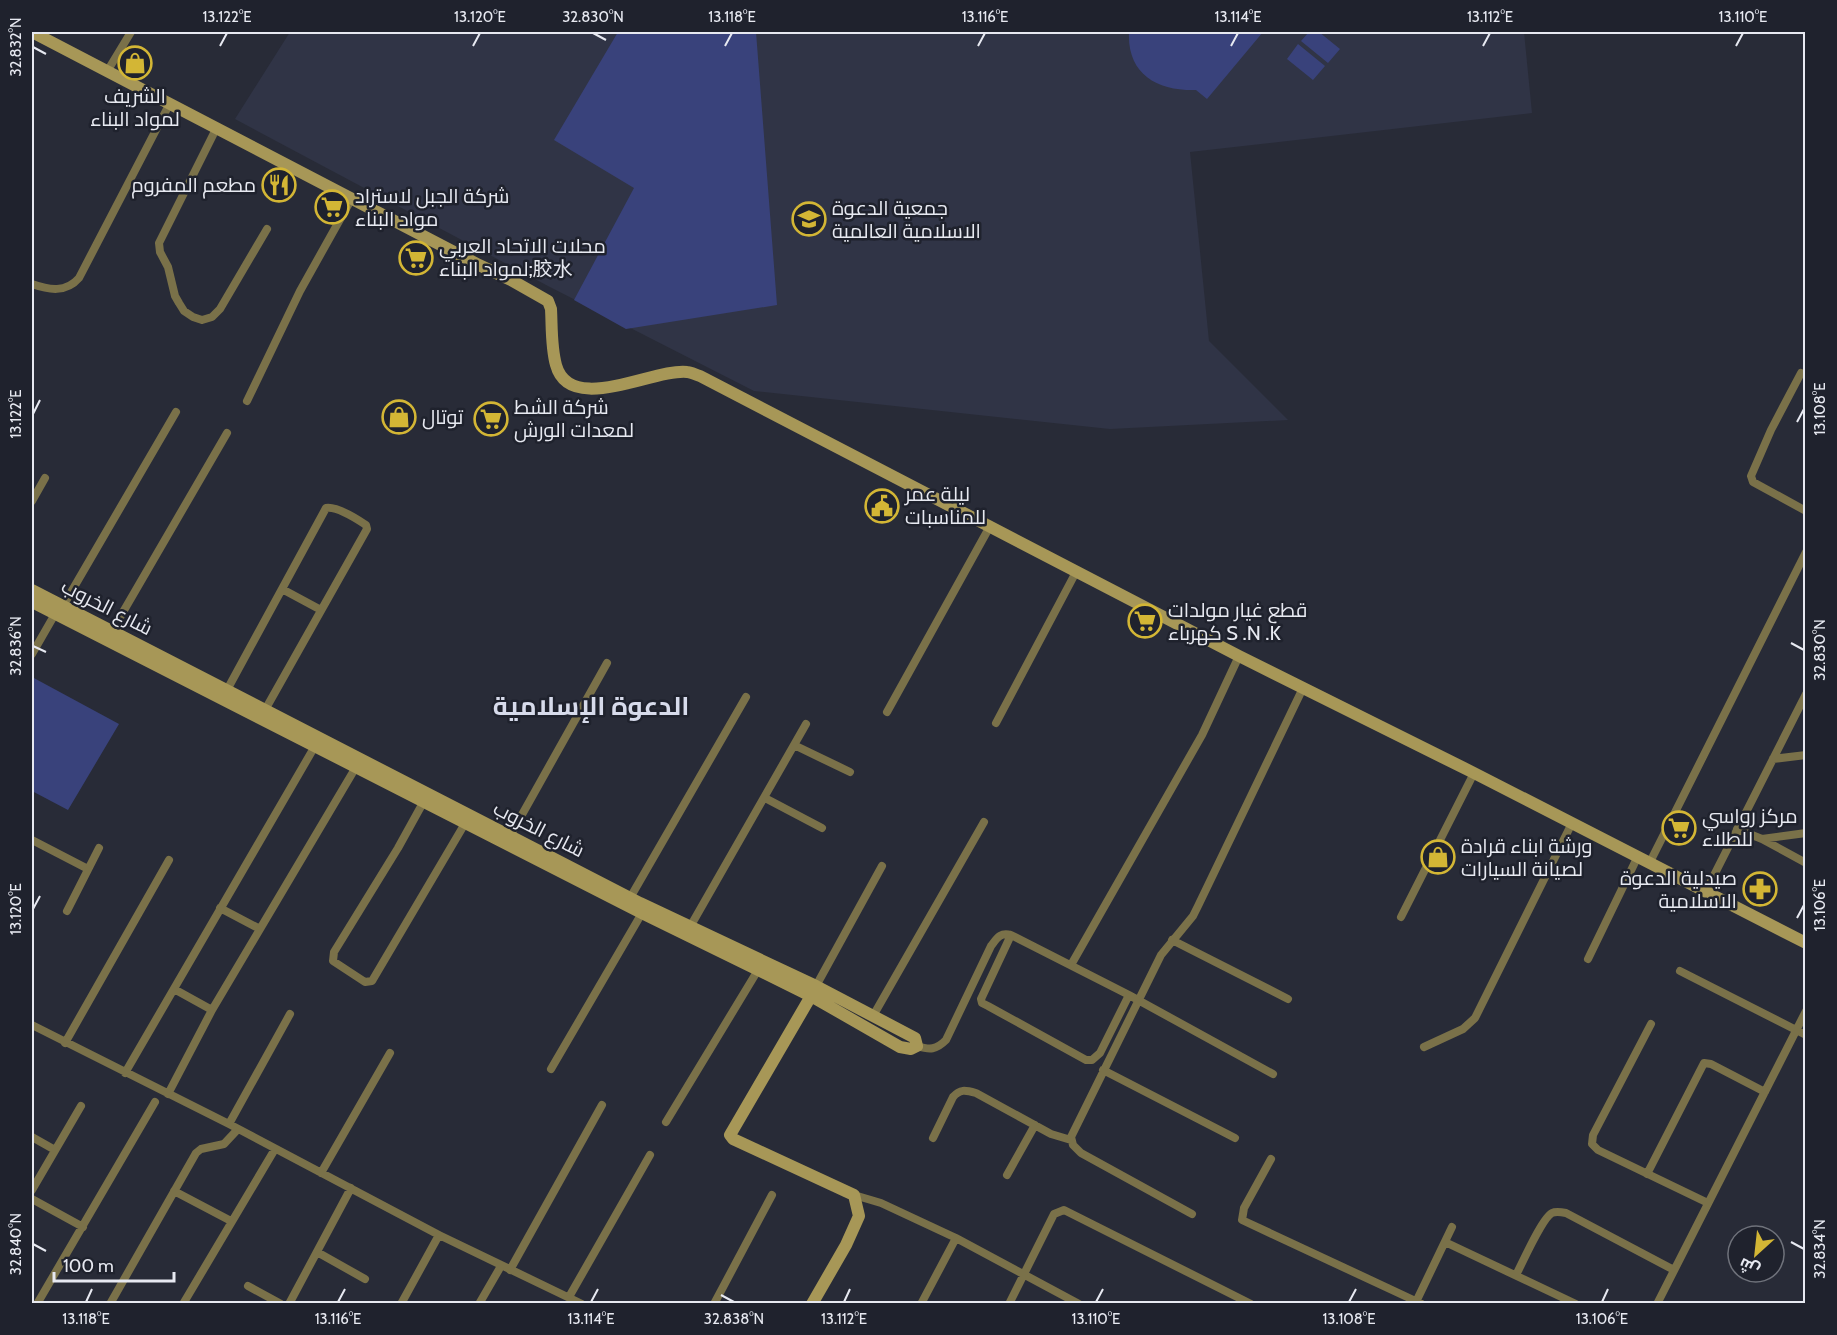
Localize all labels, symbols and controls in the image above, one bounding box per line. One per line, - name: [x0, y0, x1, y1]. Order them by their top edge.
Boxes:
- text: 13.122°E: [202, 8, 252, 26]
- text: 13.120°E: [454, 8, 506, 26]
- text: 32.830°N: [562, 8, 624, 26]
- text: 13.118°E: [708, 8, 756, 26]
- text: 13.116°E: [962, 8, 1008, 26]
- text: 13.114°E: [1215, 8, 1261, 26]
- text: 13.112°E: [1467, 8, 1513, 26]
- text: 13.110°E: [1719, 8, 1767, 26]
- text: 32.832°N: [7, 17, 25, 77]
- shop icon: الشريف لمواد البناء: [117, 45, 153, 81]
- place label: الشريف لمواد البناء: [90, 84, 180, 131]
- restaurant icon: مطعم المفروم: [261, 167, 297, 203]
- place label: مطعم المفروم: [131, 173, 256, 199]
- place label: شركة الجبل لاستراد مواد البناء: [355, 184, 509, 231]
- supermarket icon: شركة الجبل لاستراد مواد البناء: [314, 189, 350, 225]
- place label: جمعية الدعوة الاسلامية العالمية: [832, 196, 981, 243]
- school or university icon: جمعية الدعوة الاسلامية العالمية: [791, 201, 827, 237]
- place label: محلات الاتحاد العربي لمواد البناء;胶水: [439, 234, 606, 281]
- supermarket icon: محلات الاتحاد العربي لمواد البناء;胶水: [398, 240, 434, 276]
- text: 13.108°E: [1811, 382, 1829, 436]
- text: 13.122°E: [7, 389, 25, 439]
- place label: شركة الشط لمعدات الورش: [514, 395, 634, 443]
- shop icon: توتال: [381, 399, 417, 435]
- supermarket icon: شركة الشط لمعدات الورش: [473, 401, 509, 437]
- place label: توتال: [422, 405, 464, 430]
- place label: ليلة عمر للمناسبات: [904, 482, 986, 529]
- public building icon: ليلة عمر للمناسبات: [864, 488, 900, 524]
- street label: شارع الخروب: [57, 574, 157, 642]
- place label: قطع غيار مولدات كهرباء S .N .K: [1168, 598, 1307, 646]
- supermarket icon: قطع غيار مولدات كهرباء S .N .K: [1127, 603, 1163, 639]
- text: 32.836°N: [7, 616, 25, 676]
- text: 32.830°N: [1811, 619, 1829, 681]
- district label: الدعوة الإسلامية: [493, 690, 689, 723]
- street label: شارع الخروب: [489, 796, 589, 864]
- place label: مركز رواسي للطلاء: [1702, 804, 1798, 851]
- supermarket icon: مركز رواسي للطلاء: [1661, 810, 1697, 846]
- place label: ورشة ابناء قرادة لصيانة السيارات: [1461, 834, 1593, 881]
- shop icon: ورشة ابناء قرادة لصيانة السيارات: [1420, 839, 1456, 875]
- place label: صيدلية الدعوة الاسلامية: [1620, 866, 1737, 913]
- pharmacy icon: صيدلية الدعوة الاسلامية: [1742, 871, 1778, 907]
- text: 13.106°E: [1811, 879, 1829, 931]
- text: 13.120°E: [7, 883, 25, 935]
- text: 32.840°N: [7, 1213, 25, 1275]
- text: 32.834°N: [1811, 1219, 1829, 1279]
- north arrow: [1726, 1224, 1786, 1284]
- scale bar: [54, 1245, 174, 1283]
- text: ش: [1736, 1254, 1763, 1280]
- text: 100 m: [63, 1255, 114, 1277]
- text: 13.118°E: [62, 1310, 110, 1328]
- text: 13.116°E: [315, 1310, 361, 1328]
- text: 13.114°E: [568, 1310, 614, 1328]
- text: 32.838°N: [704, 1310, 764, 1328]
- text: 13.112°E: [821, 1310, 867, 1328]
- text: 13.110°E: [1072, 1310, 1120, 1328]
- text: 13.108°E: [1322, 1310, 1376, 1328]
- text: 13.106°E: [1576, 1310, 1628, 1328]

